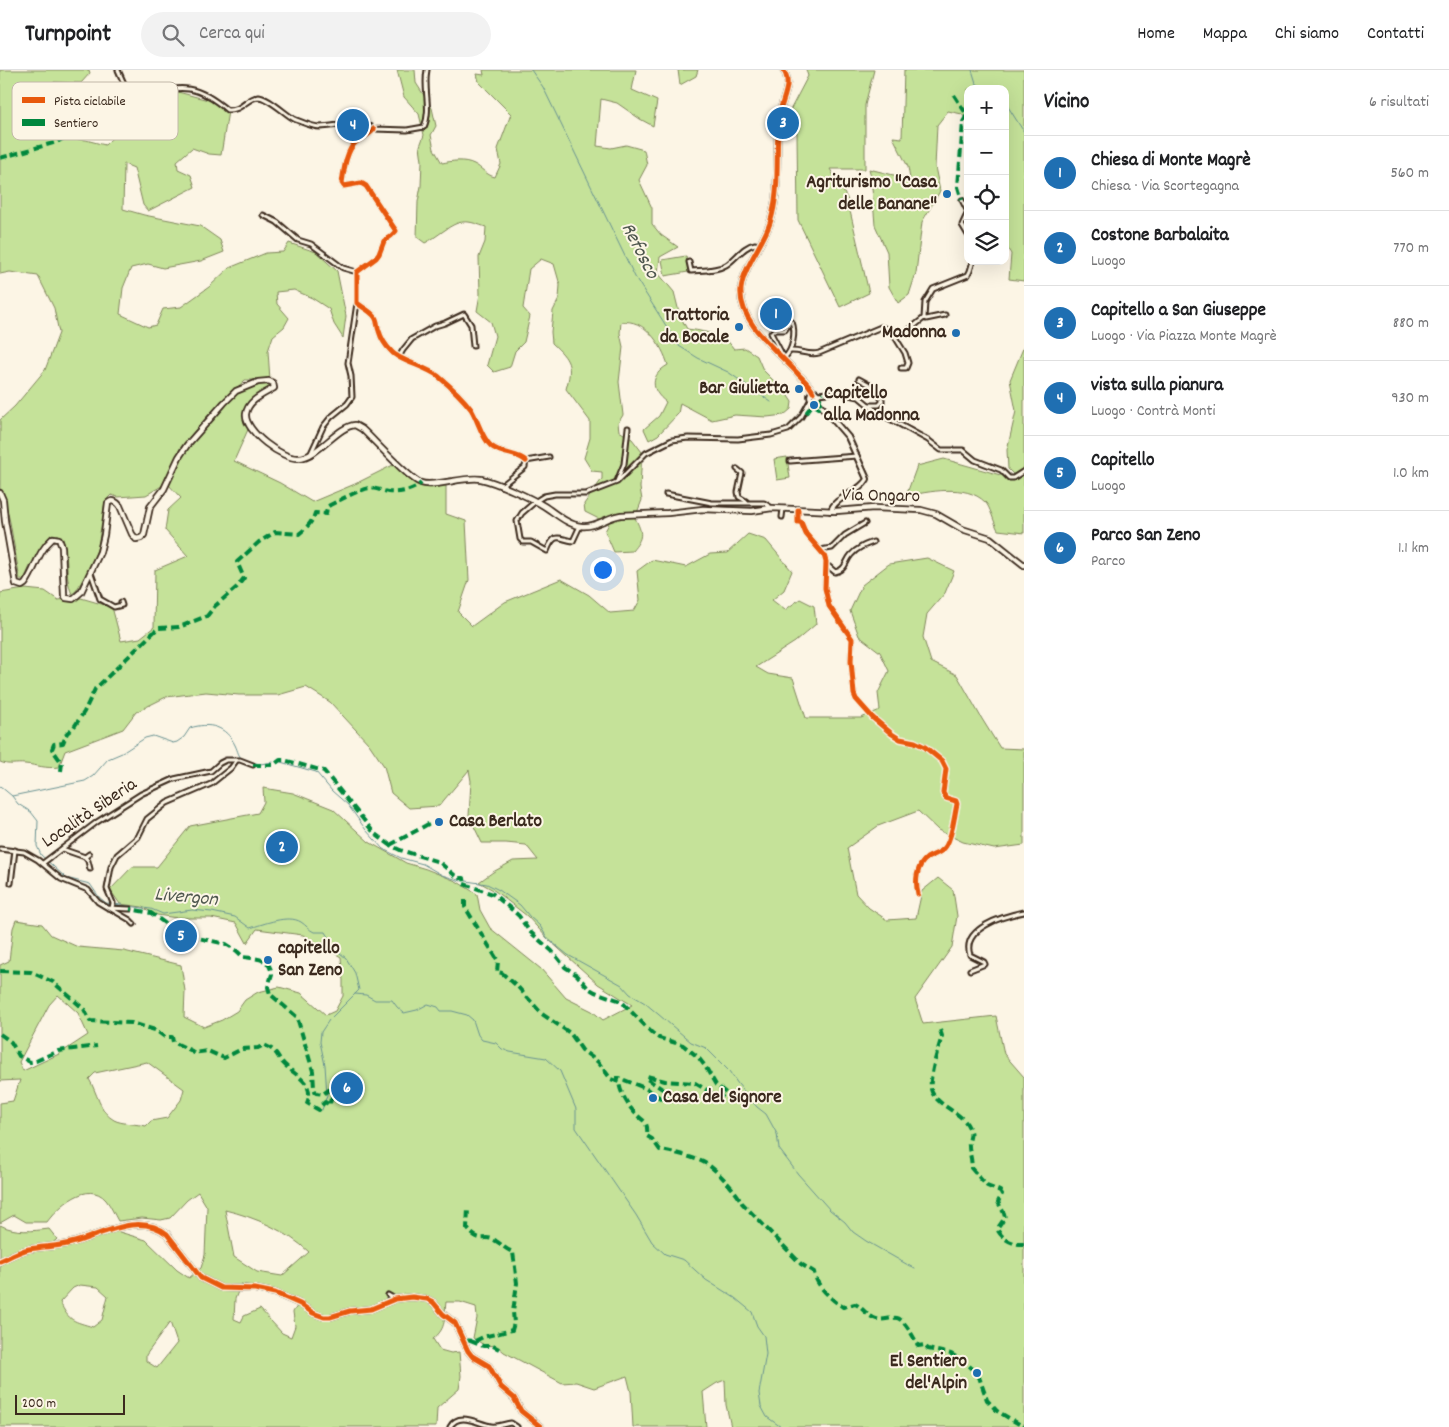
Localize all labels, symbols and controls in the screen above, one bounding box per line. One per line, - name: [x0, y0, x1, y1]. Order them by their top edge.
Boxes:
- search box: [141, 12, 491, 57]
- text: Turnpoint: [25, 18, 111, 52]
- icon: search: [159, 21, 187, 49]
- text: Cerca qui: [199, 21, 265, 48]
- text: Home: [1137, 22, 1175, 47]
- text: Mappa: [1203, 22, 1247, 47]
- text: Chi siamo: [1275, 22, 1339, 47]
- text: Contatti: [1367, 22, 1424, 47]
- legend: [12, 82, 178, 140]
- map controls: [964, 85, 1009, 265]
- button: +: [964, 85, 1009, 130]
- text: Vicino: [1044, 88, 1089, 118]
- text: 6 risultati: [1369, 91, 1429, 114]
- text: Pista ciclabile: [54, 92, 126, 112]
- pin: 3: [767, 104, 799, 142]
- pin: 4: [337, 106, 369, 144]
- text: Sentiero: [54, 114, 98, 134]
- button: −: [964, 130, 1009, 175]
- text: Chiesa di Monte Magrè: [1091, 148, 1251, 175]
- text: 1: [1058, 162, 1062, 185]
- text: 560 m: [1390, 162, 1429, 185]
- place label: Agriturismo "Casa delle Banane": [806, 170, 938, 219]
- button: locate: [964, 175, 1009, 220]
- text: Chiesa · Via Scortegagna: [1091, 175, 1239, 198]
- marker: Agriturismo "Casa delle Banane": [941, 188, 953, 200]
- water label: Refosco: [613, 218, 666, 285]
- button: layers: [964, 220, 1009, 265]
- text: Costone Barbalaita: [1091, 223, 1229, 250]
- text: 2: [1057, 237, 1064, 260]
- text: 770 m: [1393, 237, 1429, 260]
- text: Luogo: [1091, 250, 1126, 273]
- pin: 1: [760, 295, 792, 333]
- text: Capitello a San Giuseppe: [1091, 298, 1266, 325]
- place label: Trattoria da Bocale: [660, 303, 730, 352]
- text: 3: [1056, 312, 1064, 335]
- text: 880 m: [1393, 312, 1429, 335]
- place label: Madonna: [882, 320, 947, 347]
- marker: Trattoria da Bocale: [733, 321, 745, 333]
- text: Luogo · Via Piazza Monte Magrè: [1091, 325, 1277, 348]
- marker: Madonna: [950, 327, 962, 339]
- text: vista sulla pianura: [1091, 373, 1223, 400]
- place label: Bar Giulietta: [699, 376, 790, 403]
- place label: Capitello alla Madonna: [824, 381, 920, 430]
- marker: Bar Giulietta: [793, 383, 805, 395]
- text: 4: [1057, 387, 1063, 410]
- text: 930 m: [1391, 387, 1429, 410]
- marker: Capitello alla Madonna: [808, 399, 820, 411]
- text: Luogo · Contrà Monti: [1091, 400, 1215, 423]
- text: Capitello: [1091, 448, 1154, 475]
- text: 5: [1056, 462, 1064, 485]
- text: 1.0 km: [1393, 462, 1429, 485]
- text: Luogo: [1091, 475, 1126, 498]
- street label: Via Ongaro: [842, 483, 920, 511]
- text: Parco San Zeno: [1091, 523, 1200, 550]
- text: 6: [1056, 537, 1064, 560]
- text: 1.1 km: [1398, 537, 1429, 560]
- text: Parco: [1091, 550, 1125, 573]
- your location: [590, 557, 616, 583]
- street label: Località Siberia: [37, 772, 144, 856]
- place label: Casa Berlato: [449, 809, 542, 836]
- marker: Casa Berlato: [433, 816, 445, 828]
- pin: 2: [266, 828, 298, 866]
- water label: Livergon: [153, 881, 220, 915]
- pin: 5: [165, 917, 197, 955]
- place label: capitello San Zeno: [278, 936, 343, 985]
- marker: capitello San Zeno: [262, 954, 274, 966]
- pin: 6: [331, 1069, 363, 1107]
- place label: Casa del Signore: [663, 1085, 782, 1112]
- marker: Casa del Signore: [647, 1092, 659, 1104]
- place label: El Sentiero del'Alpin: [890, 1349, 968, 1398]
- marker: El Sentiero del'Alpin: [971, 1367, 983, 1379]
- scale bar: [15, 1392, 125, 1415]
- text: 200 m: [22, 1394, 56, 1414]

